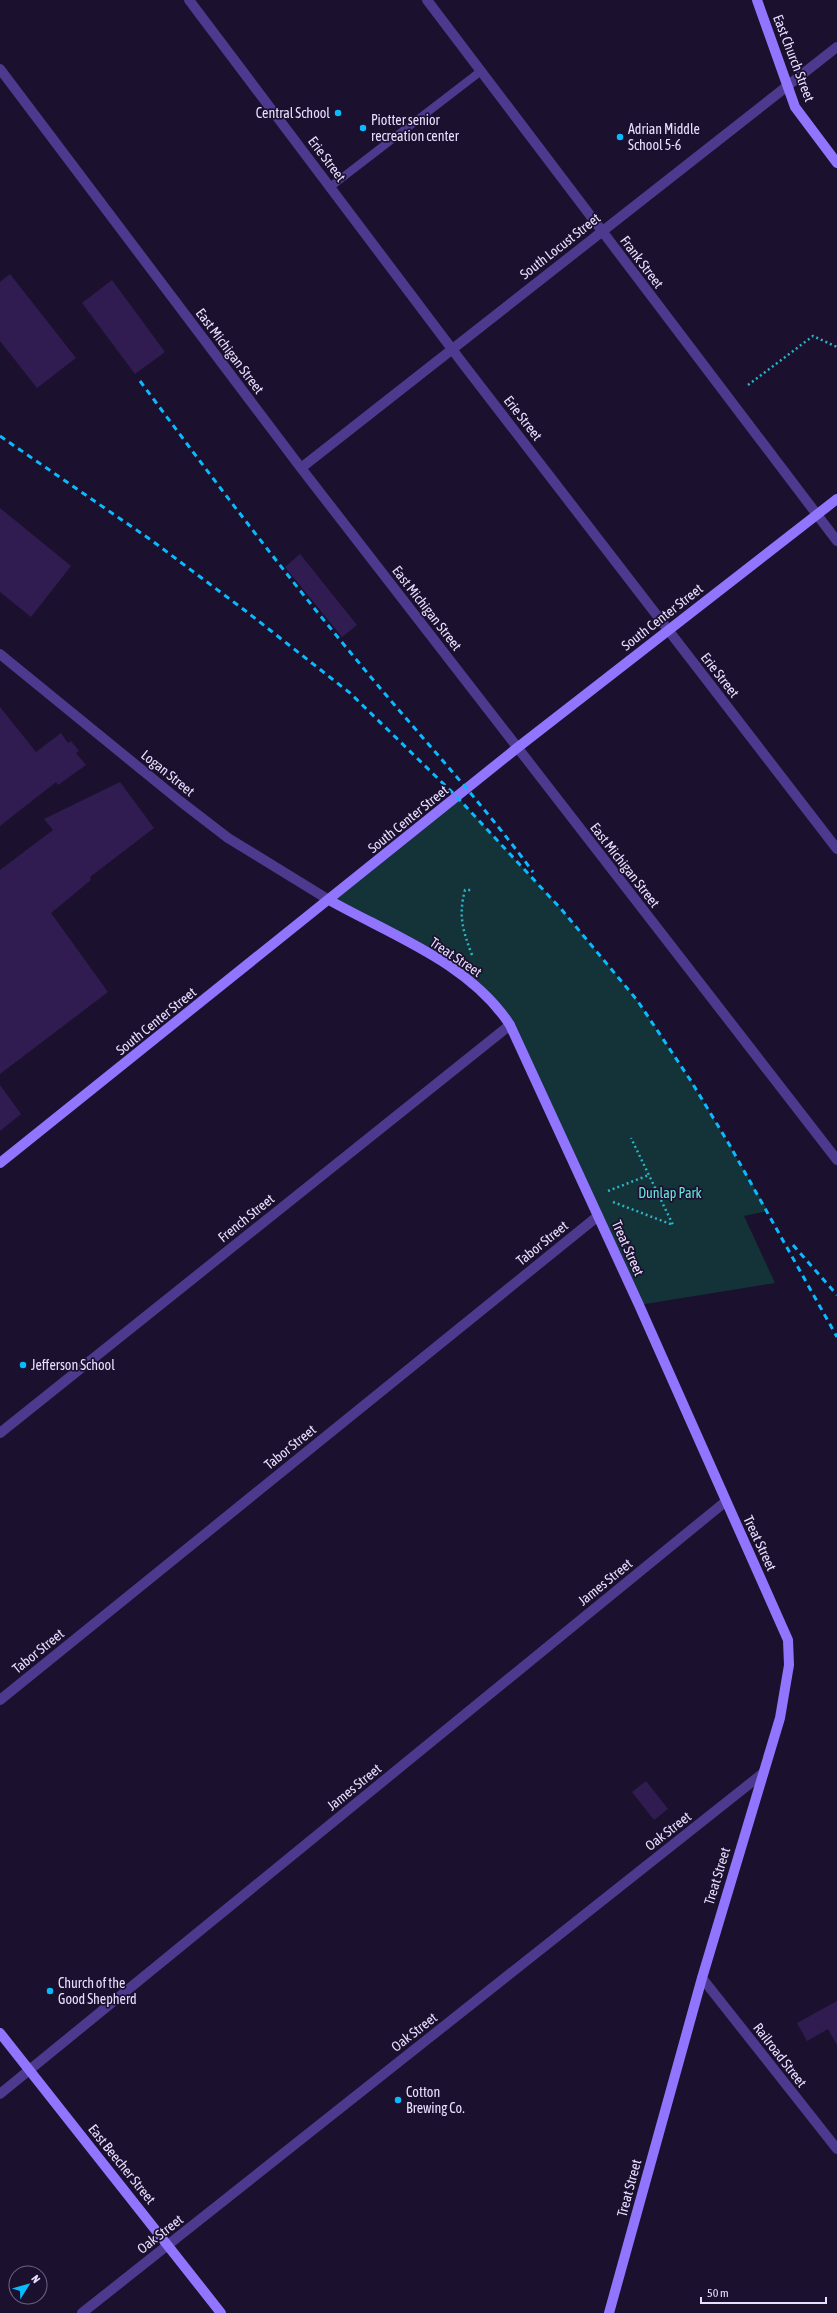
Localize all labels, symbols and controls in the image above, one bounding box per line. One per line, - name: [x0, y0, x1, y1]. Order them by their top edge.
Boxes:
- street label: East Church Street: [770, 12, 818, 104]
- place label: Central School: [256, 105, 330, 121]
- marker: Central School: [333, 108, 343, 118]
- place label: Piotter senior recreation center: [371, 112, 460, 144]
- place label: Adrian Middle School 5-6: [628, 121, 700, 153]
- marker: Piotter senior recreation center: [358, 123, 368, 133]
- marker: Adrian Middle School 5-6: [615, 132, 625, 142]
- street label: Erie Street: [305, 133, 349, 185]
- street label: South Locust Street: [517, 210, 603, 282]
- street label: Frank Street: [617, 233, 667, 291]
- street label: East Michigan Street: [193, 305, 267, 397]
- street label: Erie Street: [501, 392, 545, 444]
- street label: East Michigan Street: [389, 563, 465, 653]
- street label: South Center Street: [618, 580, 706, 654]
- street label: Erie Street: [698, 649, 742, 701]
- street label: Logan Street: [138, 747, 198, 799]
- street label: South Center Street: [365, 782, 451, 856]
- street label: East Michigan Street: [587, 820, 663, 910]
- street label: Treat Street: [427, 934, 485, 980]
- street label: South Center Street: [113, 984, 199, 1058]
- park label: Dunlap Park: [638, 1185, 702, 1201]
- street label: French Street: [215, 1191, 277, 1245]
- street label: Tabor Street: [513, 1217, 571, 1269]
- street label: Treat Street: [609, 1218, 647, 1278]
- place label: Jefferson School: [31, 1357, 115, 1373]
- marker: Jefferson School: [18, 1360, 28, 1370]
- street label: Tabor Street: [261, 1421, 319, 1473]
- street label: Treat Street: [740, 1513, 780, 1573]
- street label: James Street: [575, 1555, 635, 1609]
- street label: Tabor Street: [9, 1625, 67, 1677]
- street label: James Street: [324, 1760, 384, 1814]
- street label: Oak Street: [642, 1808, 694, 1854]
- street label: Treat Street: [701, 1845, 733, 1907]
- place label: Church of the Good Shepherd: [58, 1975, 137, 2007]
- marker: Church of the Good Shepherd: [45, 1986, 55, 1996]
- street label: Oak Street: [388, 2009, 440, 2055]
- street label: Railroad Street: [750, 2020, 810, 2090]
- place label: Cotton Brewing Co.: [406, 2084, 465, 2116]
- marker: Cotton Brewing Co.: [393, 2095, 403, 2105]
- street label: East Beecher Street: [85, 2121, 159, 2207]
- street label: Treat Street: [614, 2157, 644, 2219]
- street label: Oak Street: [134, 2211, 186, 2257]
- north arrow: [8, 2265, 48, 2305]
- text: N: [29, 2273, 43, 2285]
- scale bar: [701, 2279, 826, 2305]
- text: 50 m: [707, 2286, 729, 2300]

